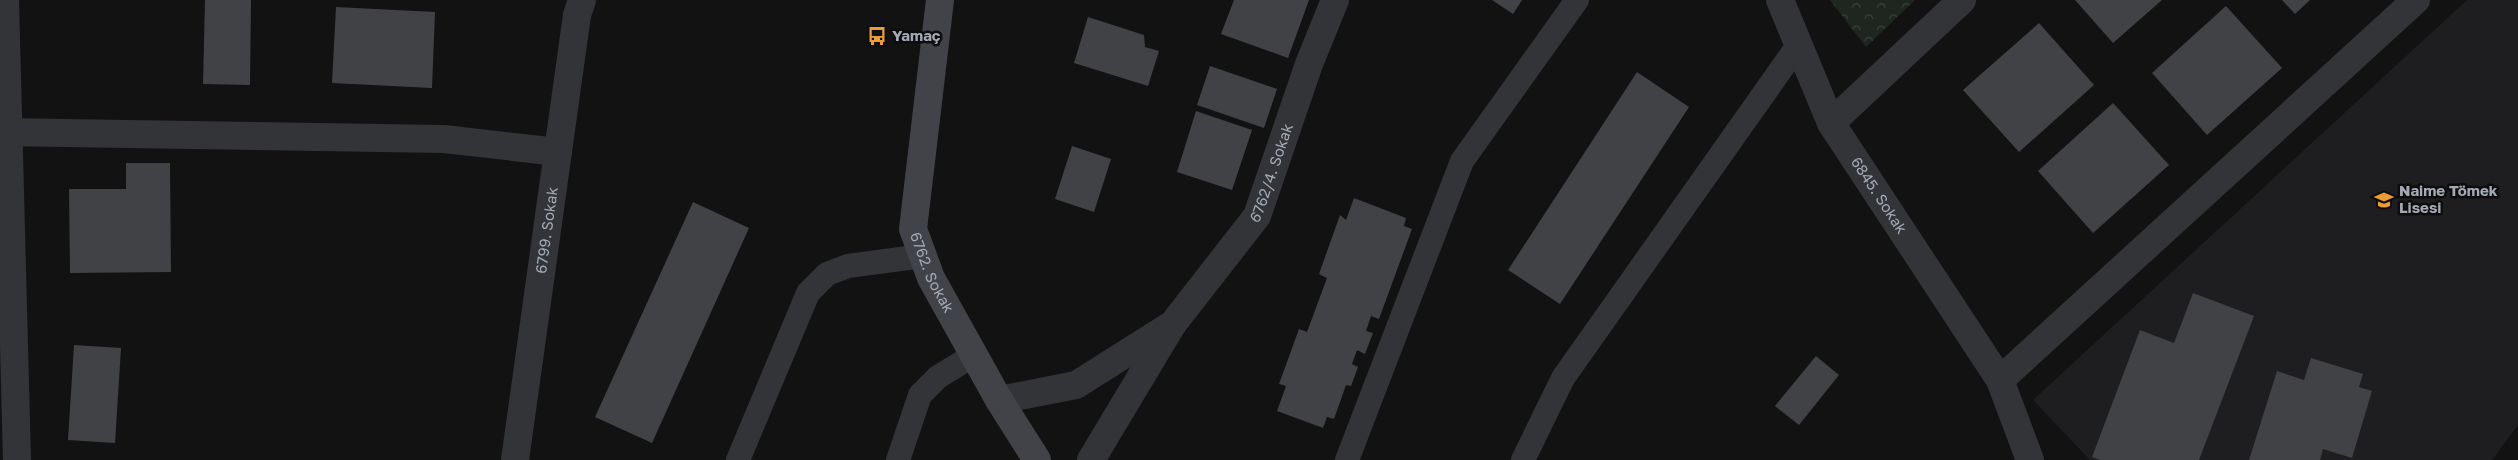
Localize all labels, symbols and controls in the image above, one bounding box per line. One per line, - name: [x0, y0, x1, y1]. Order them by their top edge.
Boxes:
- bus stop icon: Yamaç: [866, 25, 888, 47]
- place label: Yamaç: [892, 26, 941, 44]
- street label: 6762/4. Sokak: [1245, 120, 1296, 226]
- street label: 6845. Sokak: [1848, 153, 1912, 237]
- place label: Naime Tömek Lisesi: [2399, 181, 2498, 216]
- street label: 6799. Sokak: [531, 185, 561, 275]
- school or university icon: Naime Tömek Lisesi: [2373, 189, 2395, 211]
- street label: 6762. Sokak: [907, 229, 959, 316]

